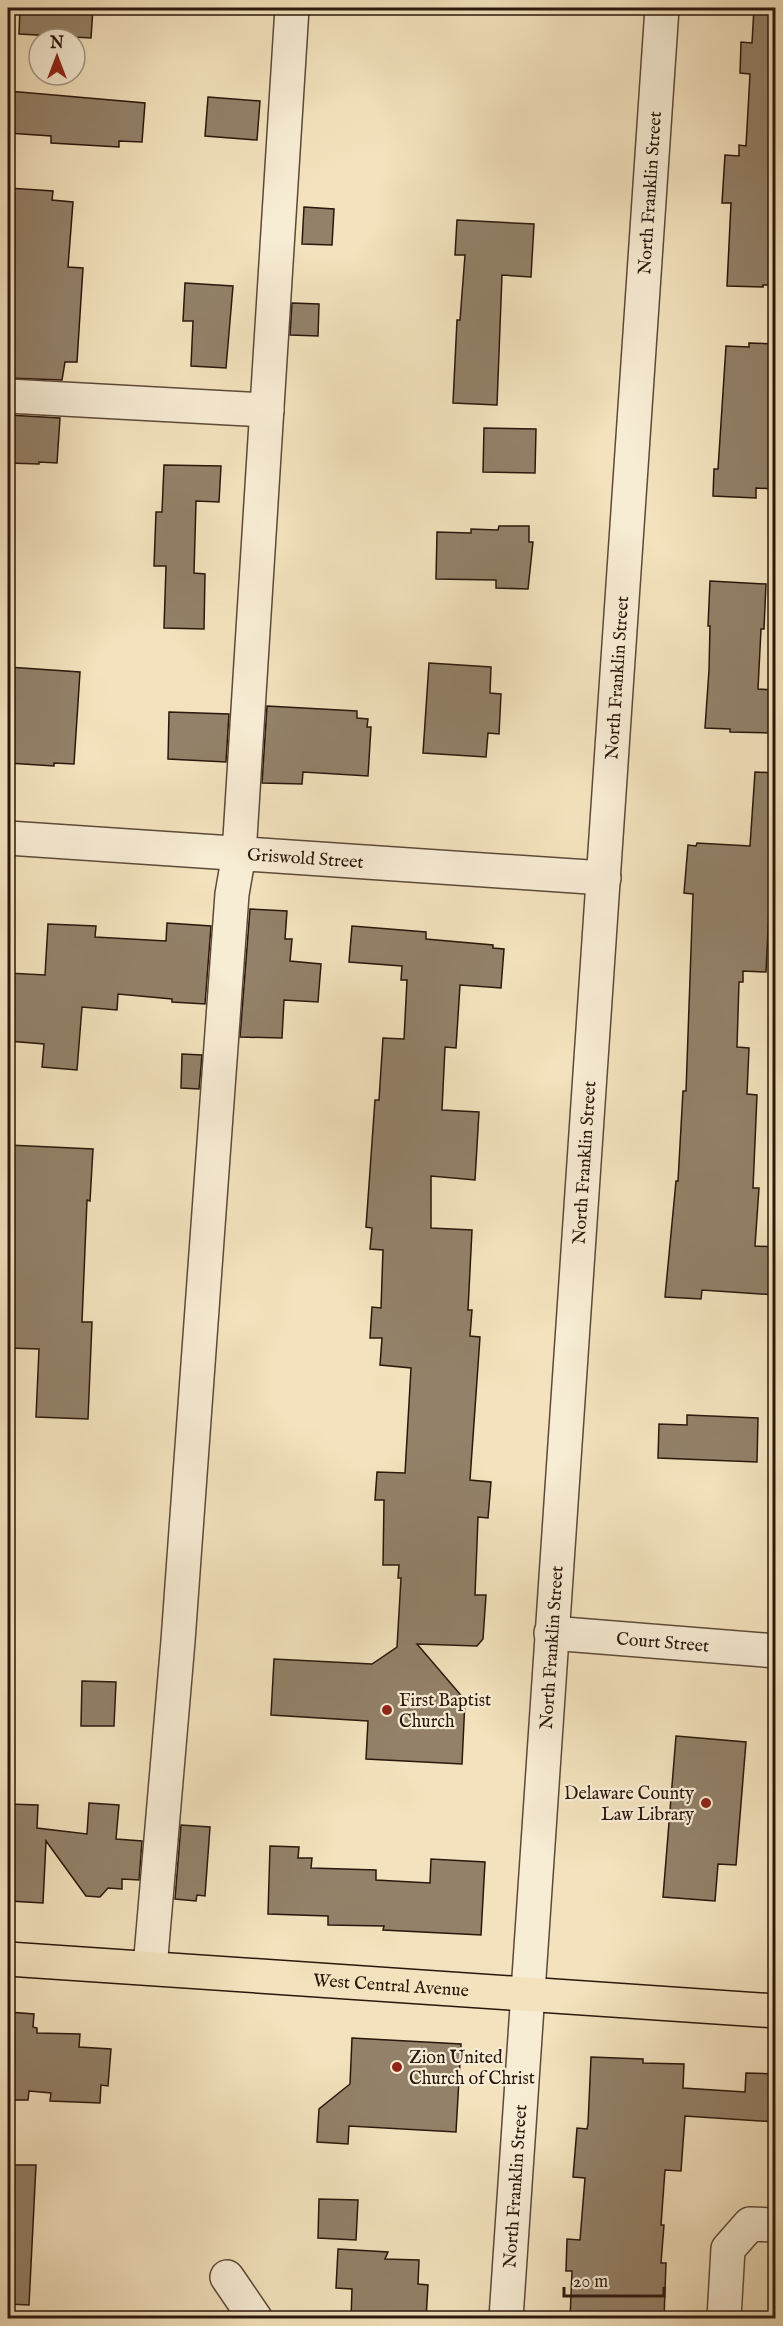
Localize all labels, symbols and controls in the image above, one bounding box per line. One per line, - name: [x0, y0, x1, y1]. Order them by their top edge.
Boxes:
- north arrow: [27, 27, 87, 87]
- text: N: [49, 34, 64, 54]
- street label: North Franklin Street: [634, 110, 668, 275]
- street label: North Franklin Street: [601, 595, 635, 760]
- street label: Griswold Street: [246, 844, 364, 875]
- street label: North Franklin Street: [569, 1080, 603, 1245]
- street label: North Franklin Street: [536, 1565, 570, 1730]
- street label: Court Street: [615, 1628, 710, 1659]
- place label: First Baptist Church: [399, 1690, 491, 1734]
- marker: First Baptist Church: [380, 1703, 394, 1717]
- place label: Delaware County Law Library: [564, 1783, 694, 1827]
- marker: Delaware County Law Library: [699, 1796, 713, 1810]
- street label: West Central Avenue: [312, 1970, 470, 2003]
- place label: Zion United Church of Christ: [409, 2047, 535, 2091]
- marker: Zion United Church of Christ: [390, 2060, 404, 2074]
- street label: North Franklin Street: [499, 2104, 533, 2269]
- scale bar: [564, 2260, 664, 2298]
- text: 20 m: [573, 2271, 608, 2294]

